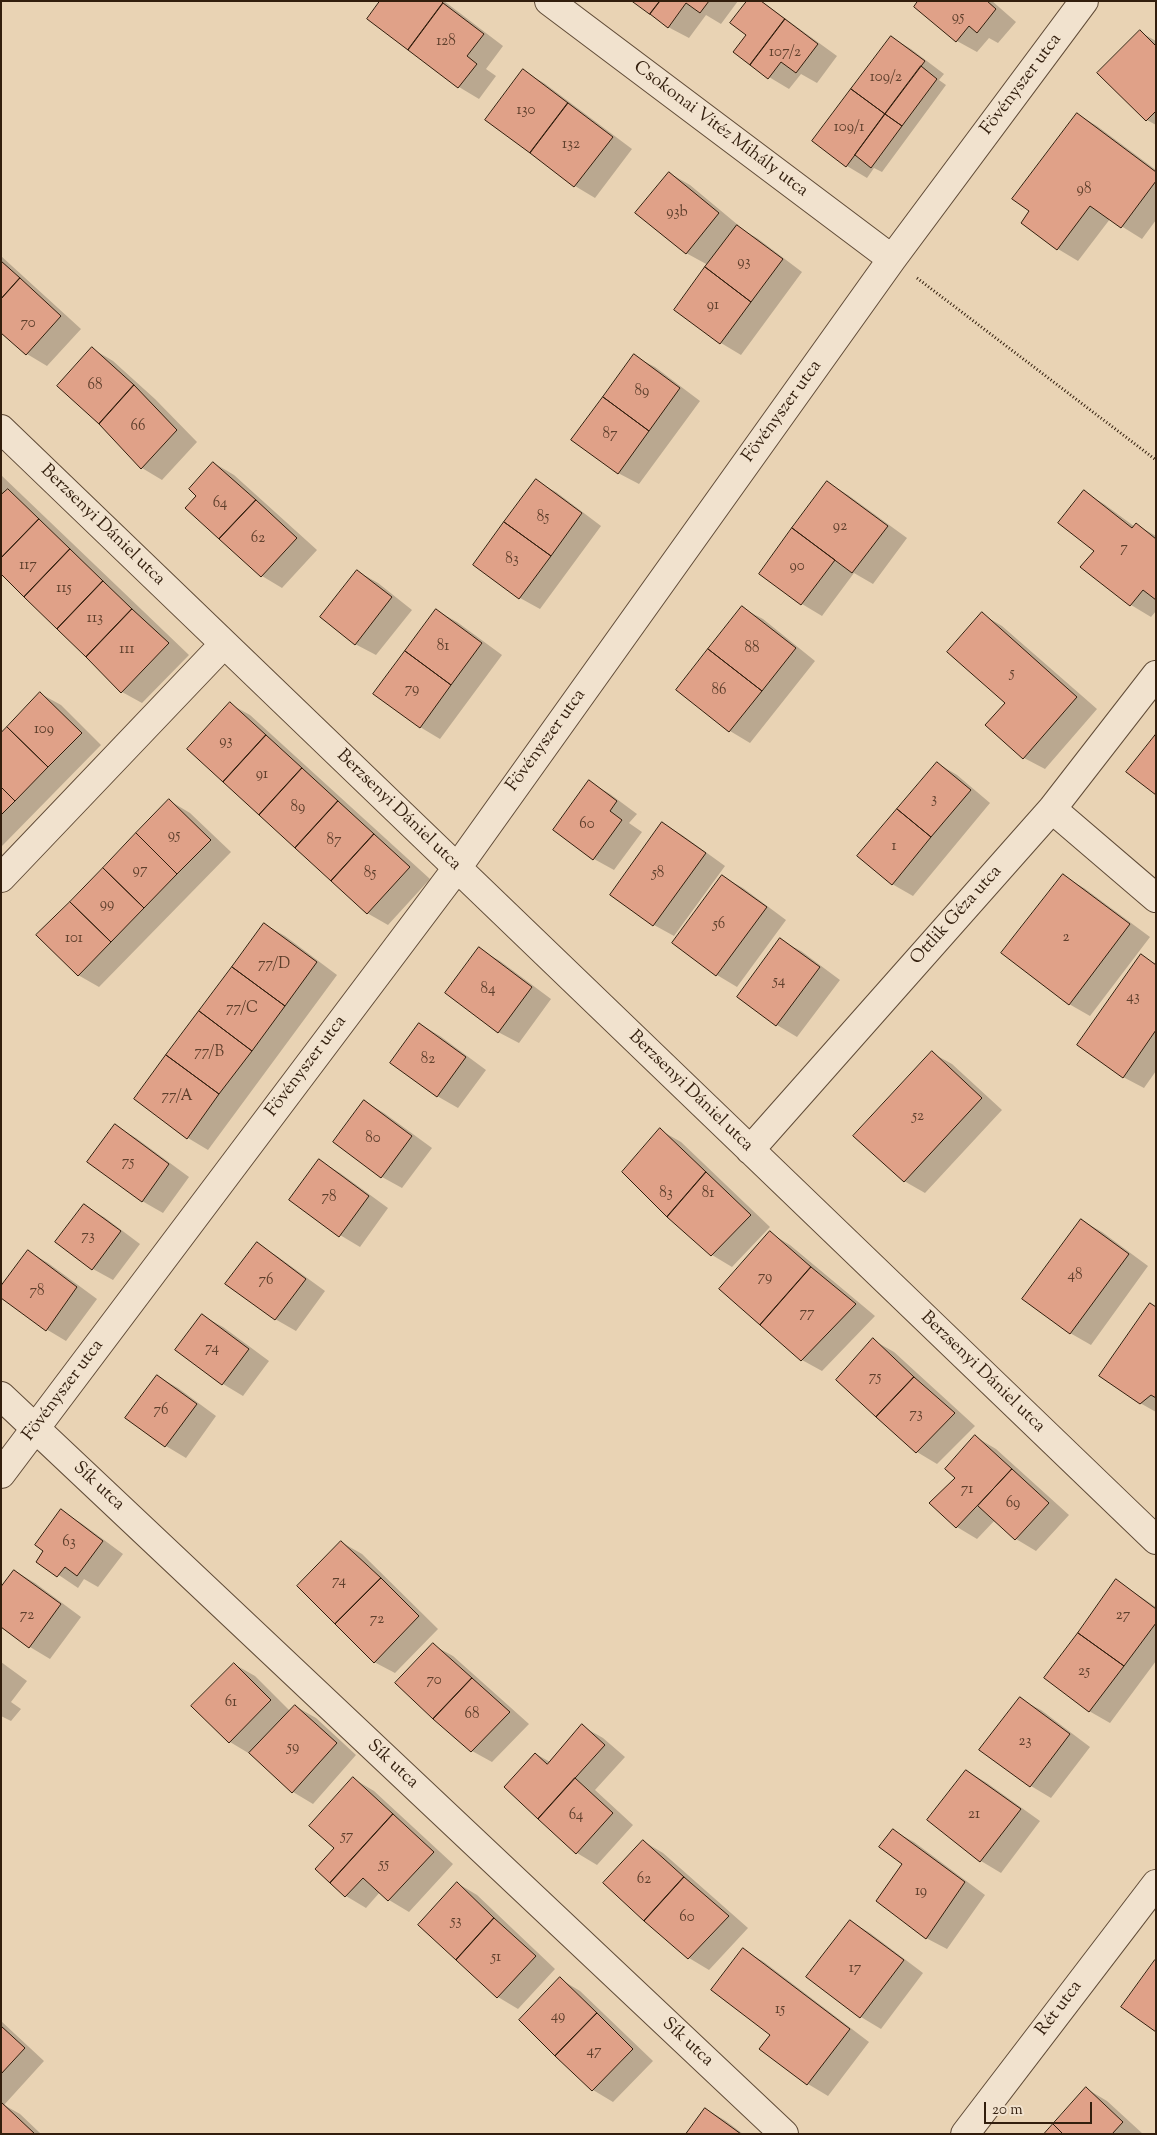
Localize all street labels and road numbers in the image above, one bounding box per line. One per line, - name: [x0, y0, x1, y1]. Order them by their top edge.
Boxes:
- street label: Fövényszer utca: [977, 30, 1067, 140]
- street label: Csokonai Vitéz Mihály utca: [628, 57, 812, 203]
- street label: Fövényszer utca: [739, 357, 827, 467]
- street label: Berzsenyi Dániel utca: [35, 461, 169, 591]
- street label: Fövényszer utca: [503, 686, 591, 796]
- street label: Berzsenyi Dániel utca: [331, 746, 465, 876]
- street label: Ottlik Géza utca: [907, 862, 1007, 970]
- street label: Fövényszer utca: [262, 1012, 352, 1122]
- street label: Berzsenyi Dániel utca: [623, 1027, 757, 1157]
- street label: Berzsenyi Dániel utca: [915, 1308, 1049, 1438]
- street label: Fövényszer utca: [19, 1336, 109, 1446]
- street label: Sík utca: [68, 1458, 128, 1516]
- street label: Sík utca: [362, 1736, 422, 1794]
- street label: Rét utca: [1032, 1977, 1088, 2041]
- street label: Sík utca: [657, 2014, 717, 2072]

